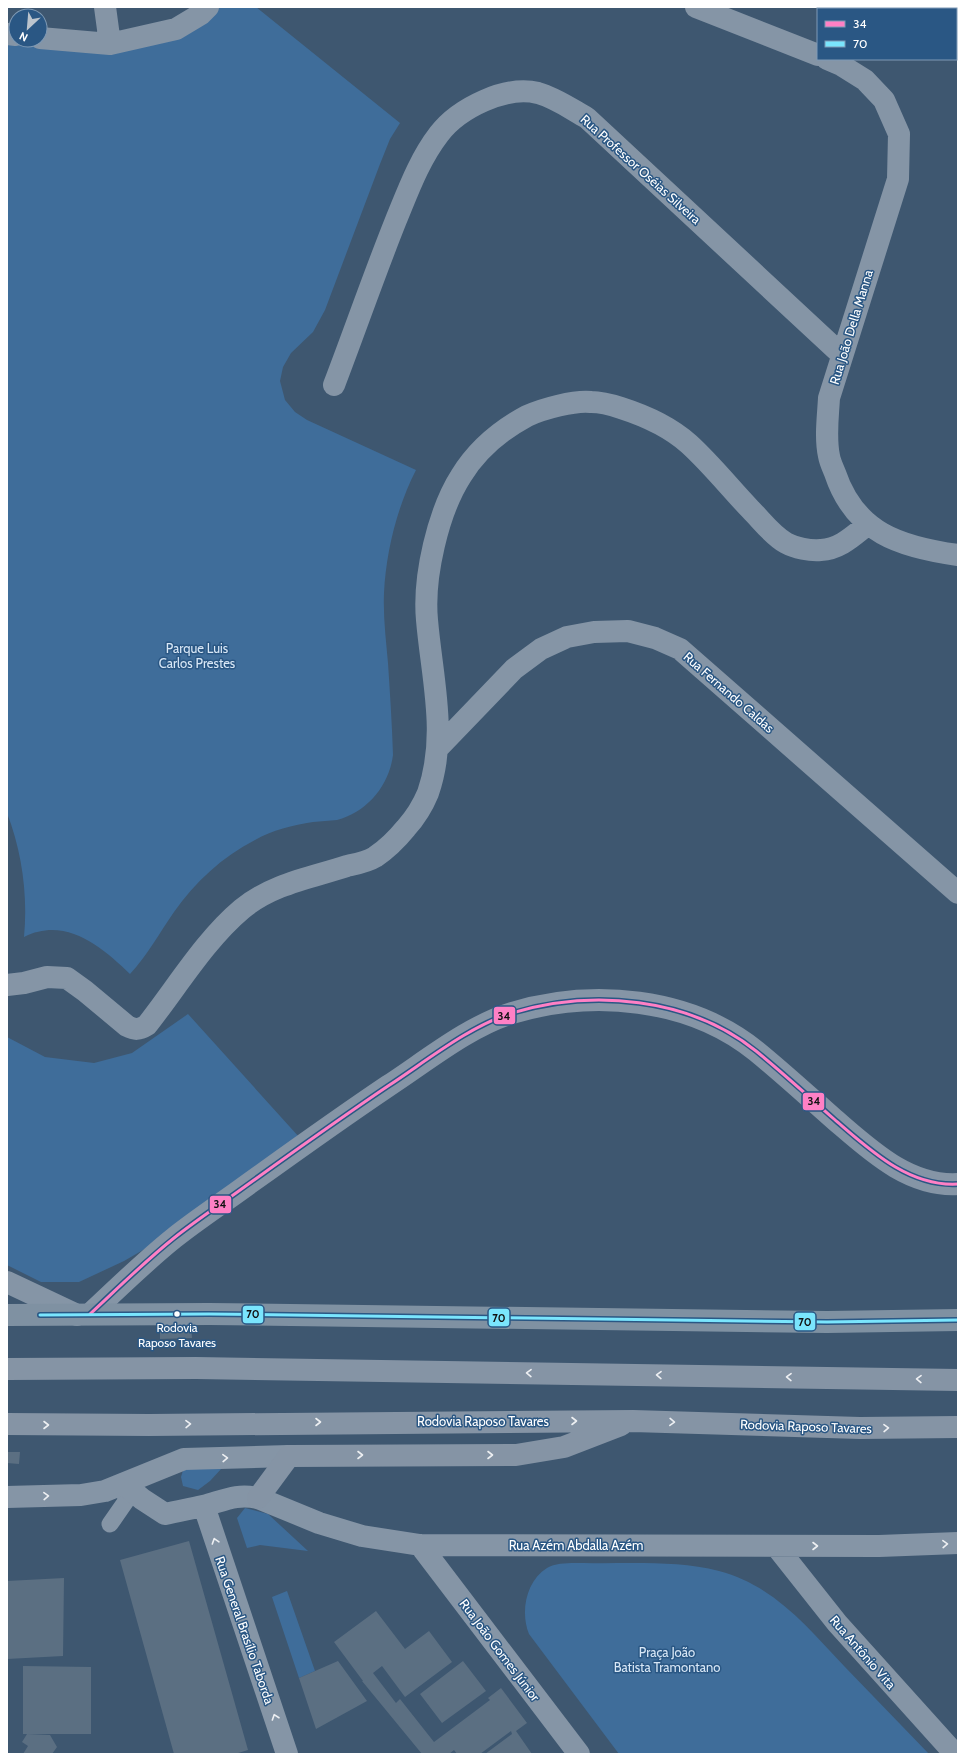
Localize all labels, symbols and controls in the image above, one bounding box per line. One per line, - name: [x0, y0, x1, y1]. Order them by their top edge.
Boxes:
- north arrow: [8, 8, 48, 48]
- legend: [817, 8, 957, 60]
- text: 34: [853, 16, 866, 31]
- text: N: [17, 29, 30, 45]
- text: 70: [853, 36, 867, 51]
- street label: Rua Professor Oséias Silveira: [578, 111, 705, 228]
- street label: Rua João Della Manna: [826, 267, 876, 386]
- park label: Parque Luis Carlos Prestes: [159, 640, 236, 671]
- street label: Rua Fernando Caldas: [680, 648, 778, 736]
- line badge: 34: [493, 1006, 516, 1025]
- text: 34: [498, 1009, 511, 1023]
- line badge: 34: [802, 1092, 825, 1111]
- text: 34: [808, 1094, 821, 1108]
- line badge: 34: [209, 1195, 232, 1214]
- text: 34: [214, 1197, 227, 1211]
- line badge: 70: [242, 1305, 264, 1324]
- text: 70: [246, 1307, 260, 1321]
- line badge: 70: [488, 1308, 510, 1327]
- marker: Rodovia Raposo Tavares: [172, 1309, 182, 1319]
- text: 70: [492, 1311, 506, 1325]
- line badge: 70: [794, 1312, 816, 1331]
- text: 70: [798, 1315, 812, 1329]
- place label: Rodovia Raposo Tavares: [138, 1320, 216, 1350]
- one-way arrow: [526, 1369, 532, 1377]
- one-way arrow: [656, 1371, 662, 1379]
- one-way arrow: [786, 1373, 792, 1381]
- one-way arrow: [916, 1375, 922, 1383]
- street label: Rodovia Raposo Tavares: [417, 1413, 550, 1429]
- street label: Rodovia Raposo Tavares: [740, 1416, 873, 1436]
- one-way arrow: [571, 1417, 577, 1425]
- one-way arrow: [315, 1418, 321, 1427]
- one-way arrow: [669, 1418, 675, 1426]
- one-way arrow: [185, 1420, 191, 1428]
- one-way arrow: [43, 1421, 49, 1429]
- one-way arrow: [883, 1424, 889, 1432]
- one-way arrow: [357, 1451, 363, 1459]
- one-way arrow: [487, 1451, 493, 1459]
- one-way arrow: [222, 1453, 228, 1462]
- one-way arrow: [43, 1492, 49, 1500]
- one-way arrow: [211, 1537, 220, 1544]
- street label: Rua Azém Abdalla Azém: [509, 1537, 643, 1553]
- one-way arrow: [942, 1540, 948, 1548]
- one-way arrow: [812, 1542, 818, 1550]
- street label: Rua General Brasílio Taborda: [212, 1554, 278, 1707]
- street label: Rua João Gomes Júnior: [456, 1596, 544, 1705]
- street label: Rua Antônio Vita: [827, 1612, 900, 1693]
- park label: Praça João Batista Tramontano: [614, 1644, 720, 1675]
- one-way arrow: [271, 1714, 279, 1721]

